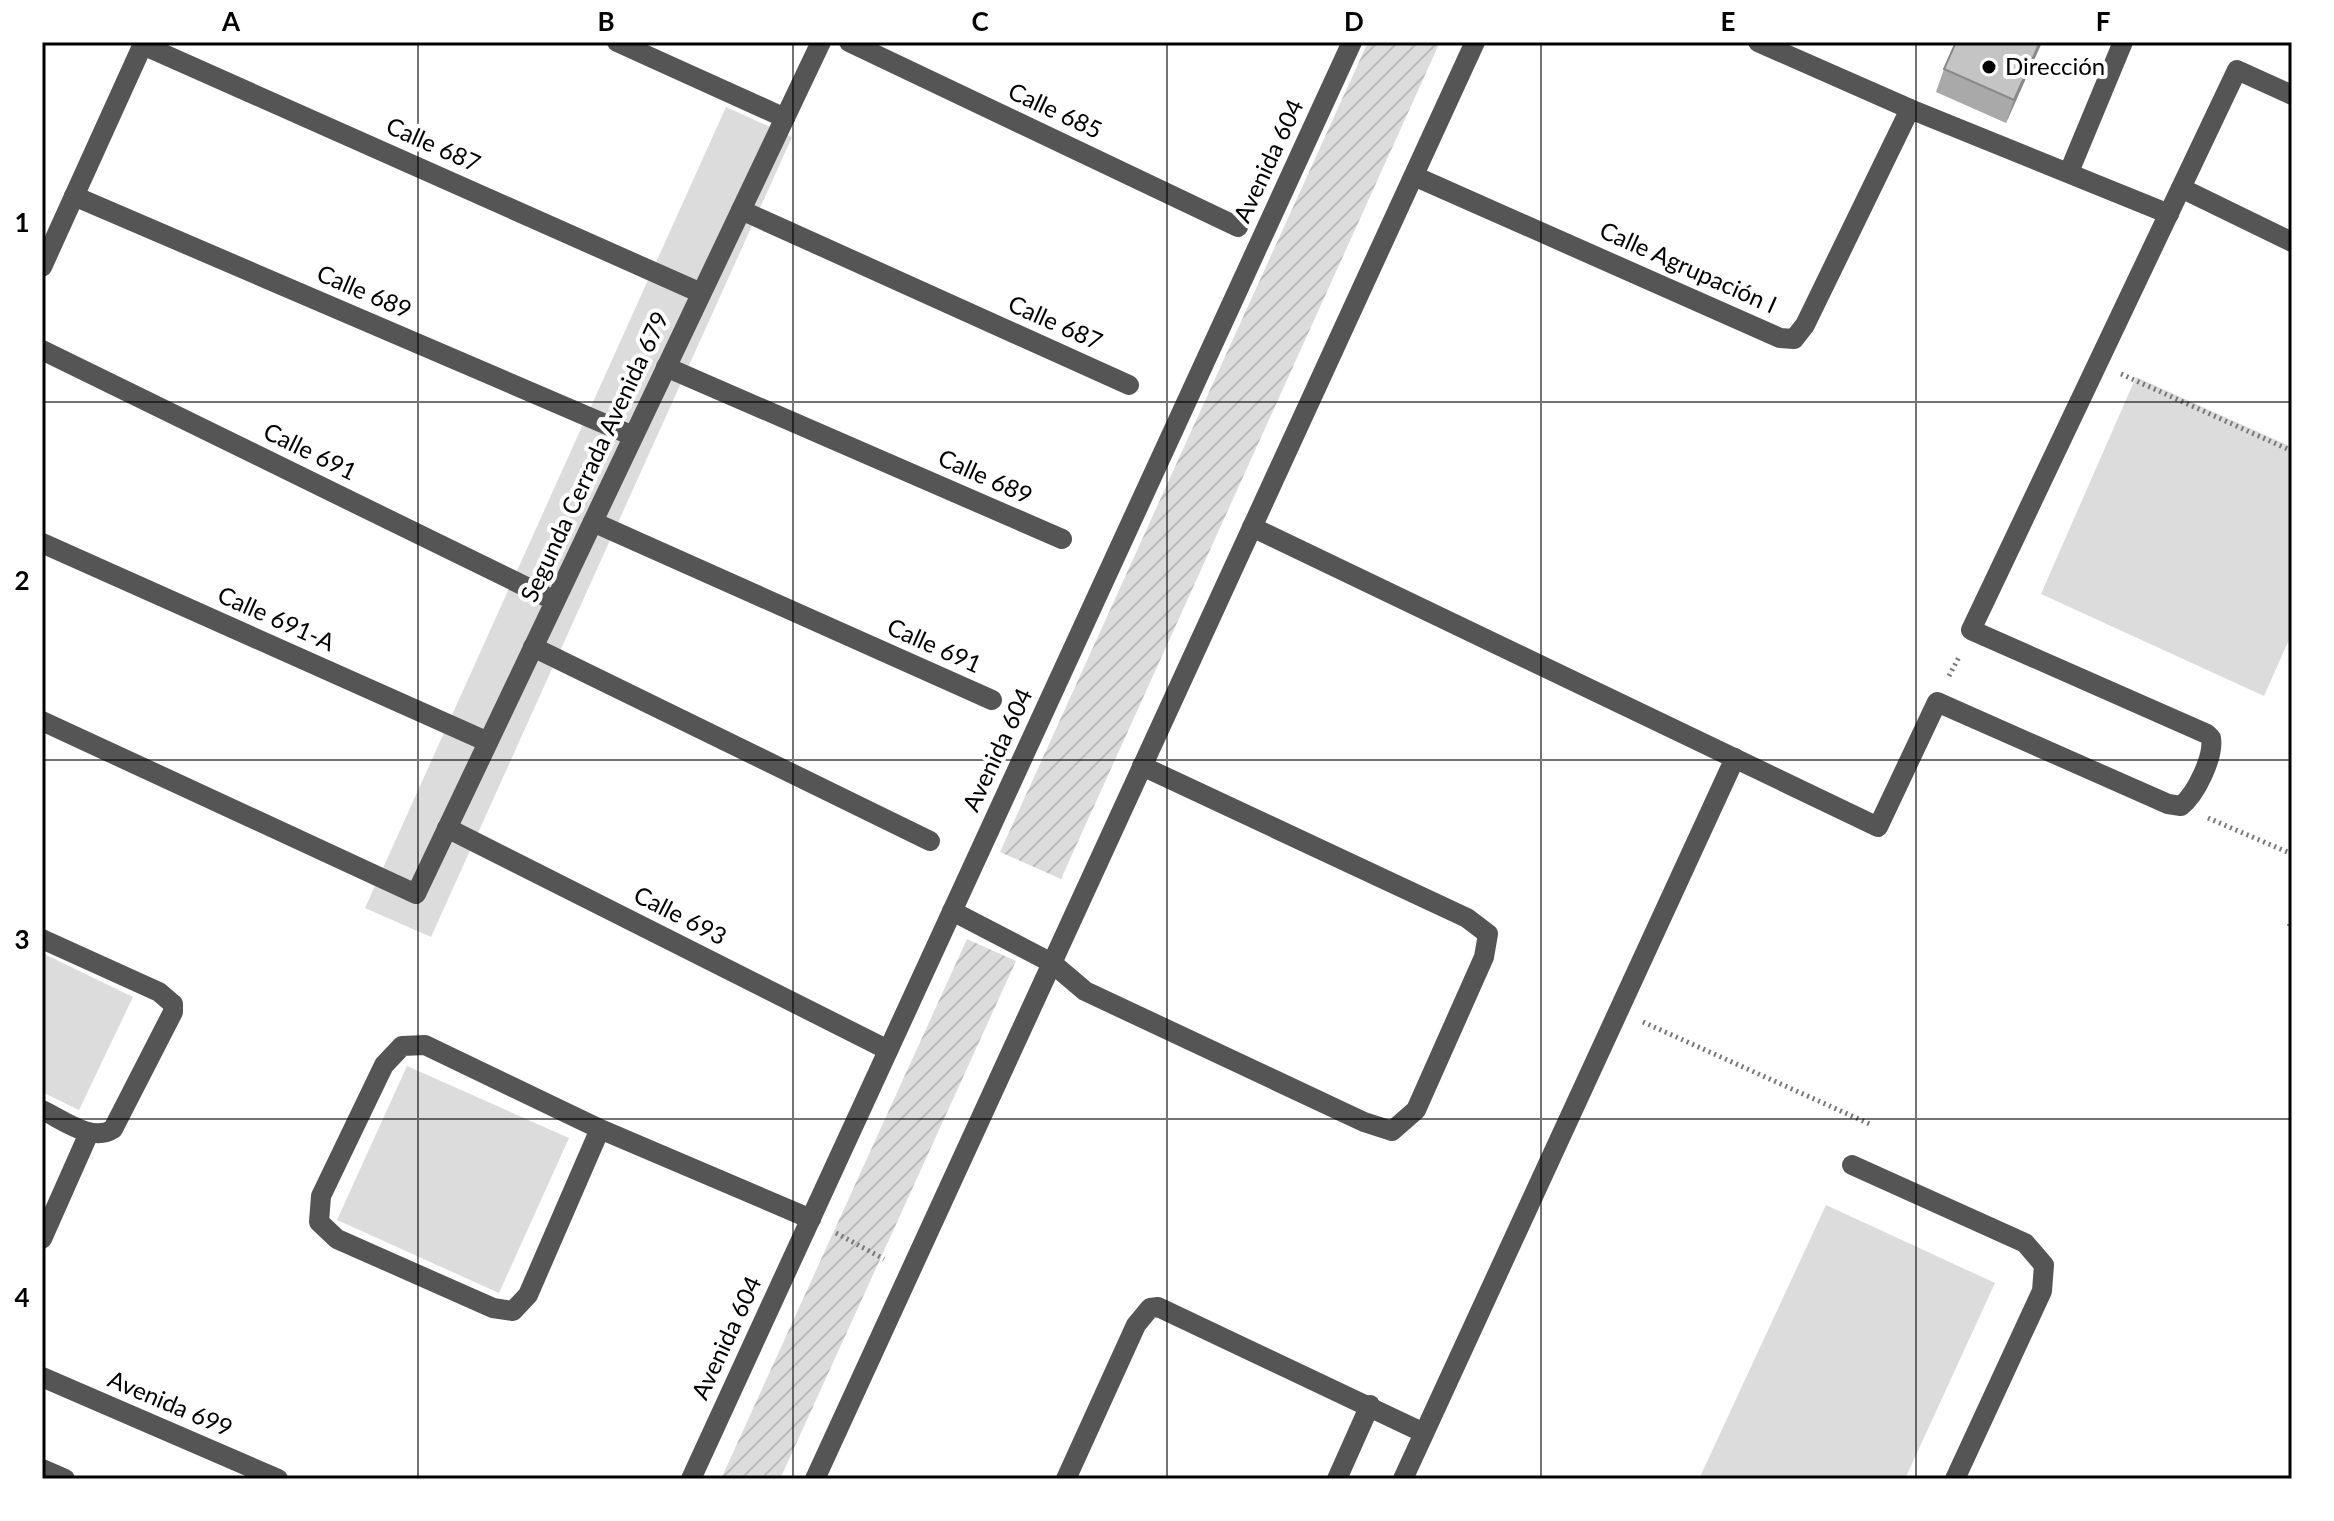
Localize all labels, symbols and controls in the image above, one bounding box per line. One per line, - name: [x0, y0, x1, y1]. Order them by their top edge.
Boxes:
- text: A: [221, 5, 241, 37]
- text: B: [597, 5, 615, 37]
- text: C: [971, 5, 989, 37]
- text: D: [1344, 5, 1364, 37]
- text: E: [1721, 5, 1735, 37]
- text: F: [2096, 5, 2110, 37]
- place label: Dirección: [2005, 51, 2105, 80]
- marker: Dirección: [1980, 58, 1998, 76]
- street label: Calle 685: [1004, 75, 1107, 144]
- street label: Avenida 604: [1227, 94, 1309, 227]
- street label: Calle 687: [382, 110, 485, 177]
- text: 1: [14, 206, 30, 238]
- street label: Calle Agrupación I: [1596, 215, 1782, 319]
- street label: Calle 689: [313, 258, 416, 323]
- street label: Calle 687: [1004, 288, 1107, 355]
- street label: Segunda Cerrada Avenida 679: [513, 306, 674, 606]
- street label: Calle 691: [259, 416, 362, 486]
- street label: Calle 689: [934, 442, 1037, 509]
- text: 2: [14, 564, 30, 596]
- street label: Calle 691-A: [214, 579, 340, 657]
- street label: Calle 691: [883, 611, 986, 678]
- street label: Avenida 604: [956, 683, 1038, 816]
- street label: Calle 693: [630, 879, 732, 950]
- text: 3: [14, 923, 30, 955]
- street label: Avenida 604: [685, 1271, 767, 1404]
- text: 4: [14, 1281, 30, 1313]
- street label: Avenida 699: [104, 1363, 237, 1442]

